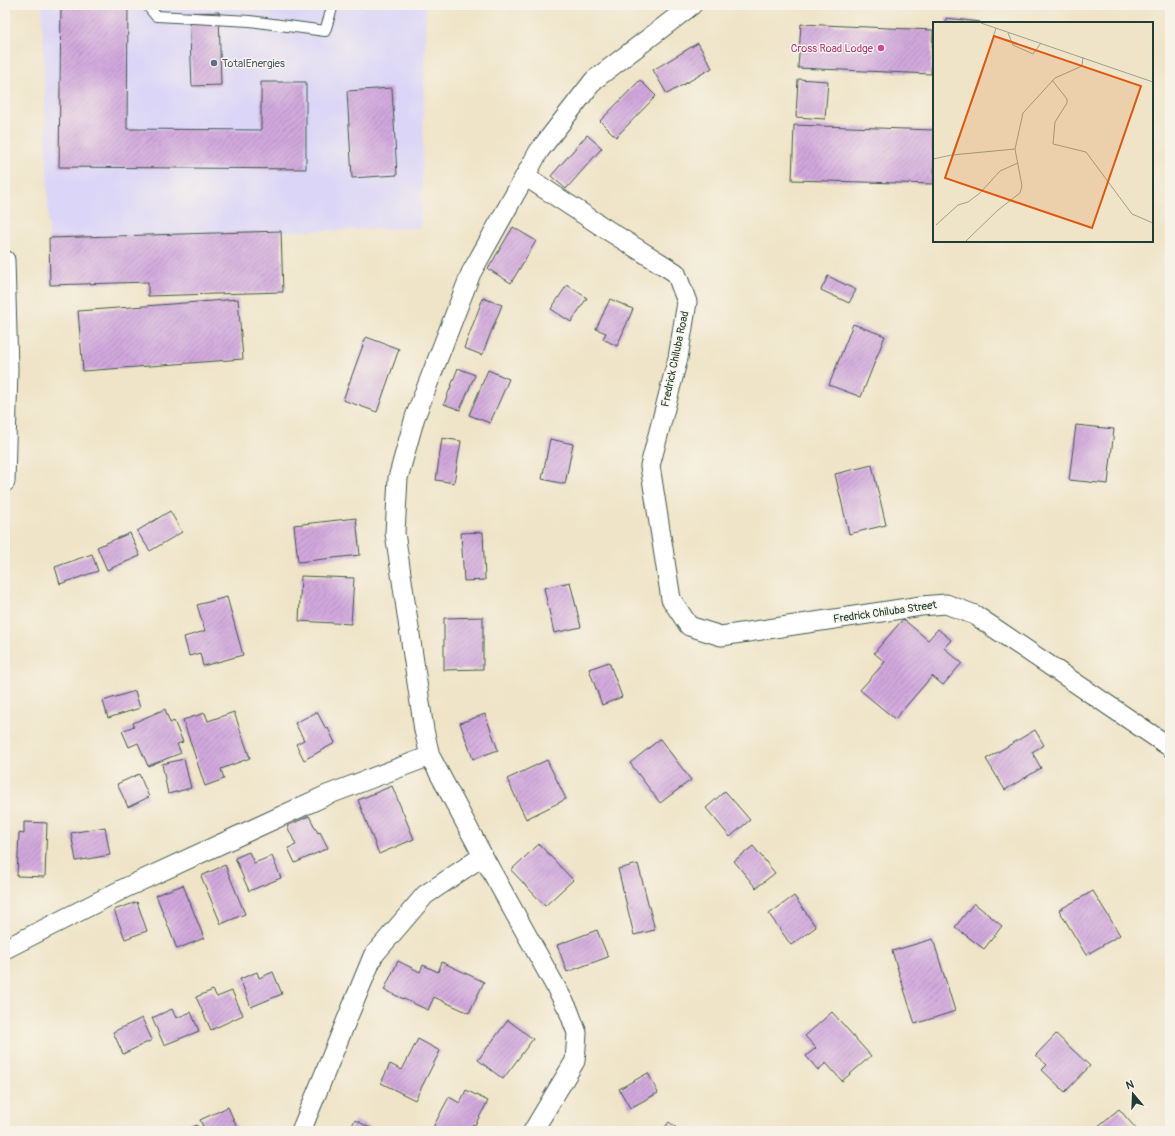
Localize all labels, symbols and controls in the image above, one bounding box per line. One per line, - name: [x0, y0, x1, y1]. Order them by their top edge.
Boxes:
- inset map: [933, 22, 1153, 242]
- place label: Cross Road Lodge: [791, 42, 874, 55]
- marker: Cross Road Lodge: [876, 43, 886, 53]
- place label: TotalEnergies: [222, 57, 285, 70]
- marker: TotalEnergies: [209, 58, 219, 68]
- street label: Fredrick Chiluba Road: [659, 310, 691, 408]
- street label: Fredrick Chiluba Street: [832, 598, 938, 626]
- north arrow: [1113, 1074, 1153, 1114]
- text: N: [1124, 1077, 1136, 1092]

